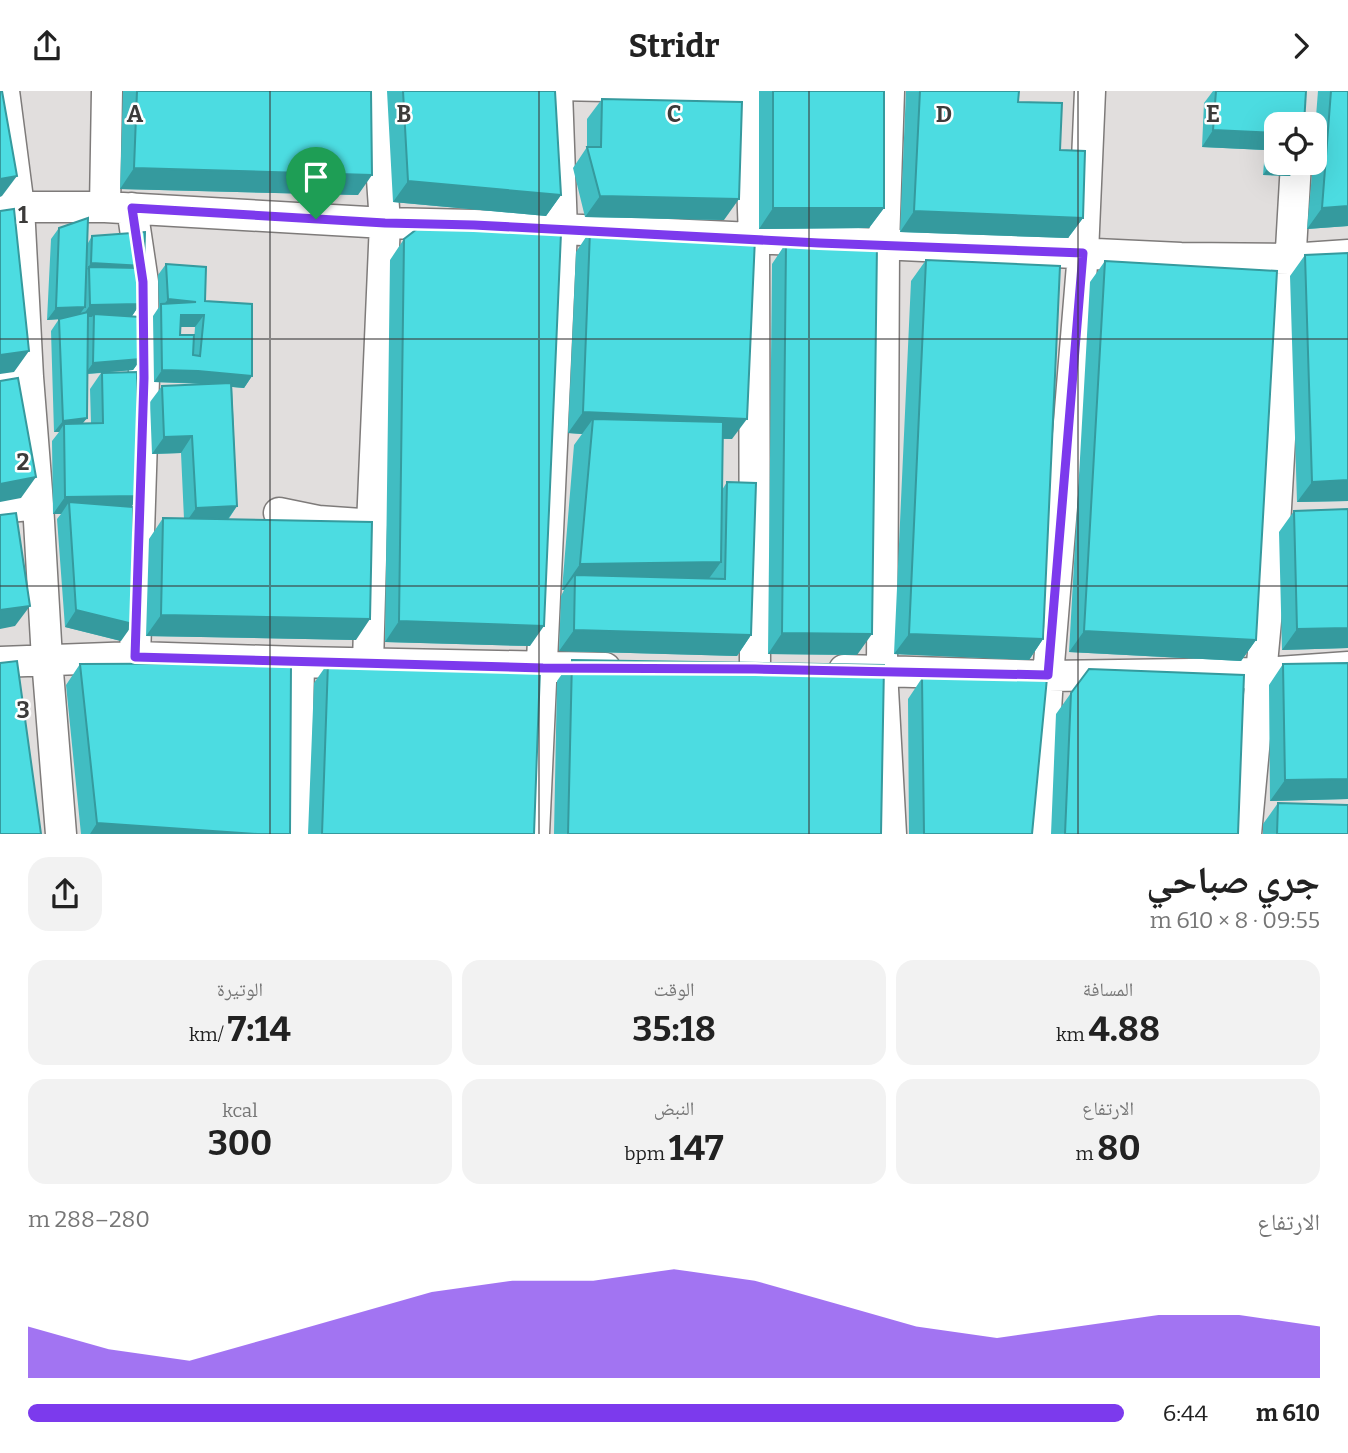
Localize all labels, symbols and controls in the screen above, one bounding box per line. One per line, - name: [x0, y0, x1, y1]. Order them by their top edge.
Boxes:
- icon: share: [28, 27, 66, 65]
- text: Stridr: [628, 27, 720, 65]
- icon: forward: [1282, 27, 1320, 65]
- text: A: [127, 100, 144, 128]
- text: B: [397, 100, 411, 128]
- text: C: [667, 100, 681, 128]
- text: D: [936, 100, 952, 128]
- text: E: [1206, 100, 1220, 128]
- map controls: [1264, 112, 1327, 175]
- button: locate: [1264, 112, 1327, 175]
- pin: [286, 147, 346, 219]
- icon: arrive: [297, 158, 335, 196]
- text: 1: [18, 201, 28, 229]
- text: 2: [17, 448, 30, 476]
- text: 3: [16, 696, 30, 724]
- button: share: [28, 857, 102, 931]
- text: جري صباحي: [1146, 857, 1320, 903]
- text: 09:55 · 8 × 610 m: [1150, 906, 1320, 934]
- text: الوتيرة: [217, 978, 263, 1001]
- text: الوقت: [654, 978, 694, 1001]
- text: المسافة: [1083, 978, 1133, 1001]
- text: 7:14: [227, 1008, 291, 1050]
- text: 35:18: [632, 1008, 716, 1050]
- text: 4.88: [1088, 1008, 1160, 1050]
- text: /km: [189, 1023, 227, 1046]
- text: km: [1056, 1023, 1088, 1046]
- text: النبض: [654, 1097, 694, 1120]
- text: الارتفاع: [1082, 1097, 1134, 1120]
- text: kcal: [222, 1099, 258, 1122]
- text: 300: [208, 1122, 272, 1164]
- text: 147: [669, 1127, 724, 1169]
- text: 80: [1097, 1127, 1141, 1169]
- text: bpm: [624, 1142, 669, 1165]
- text: m: [1075, 1142, 1097, 1165]
- text: 280–288 m: [28, 1205, 150, 1233]
- text: الارتفاع: [1257, 1208, 1320, 1236]
- text: 6:44: [1163, 1399, 1208, 1427]
- text: 610 m: [1256, 1399, 1320, 1427]

